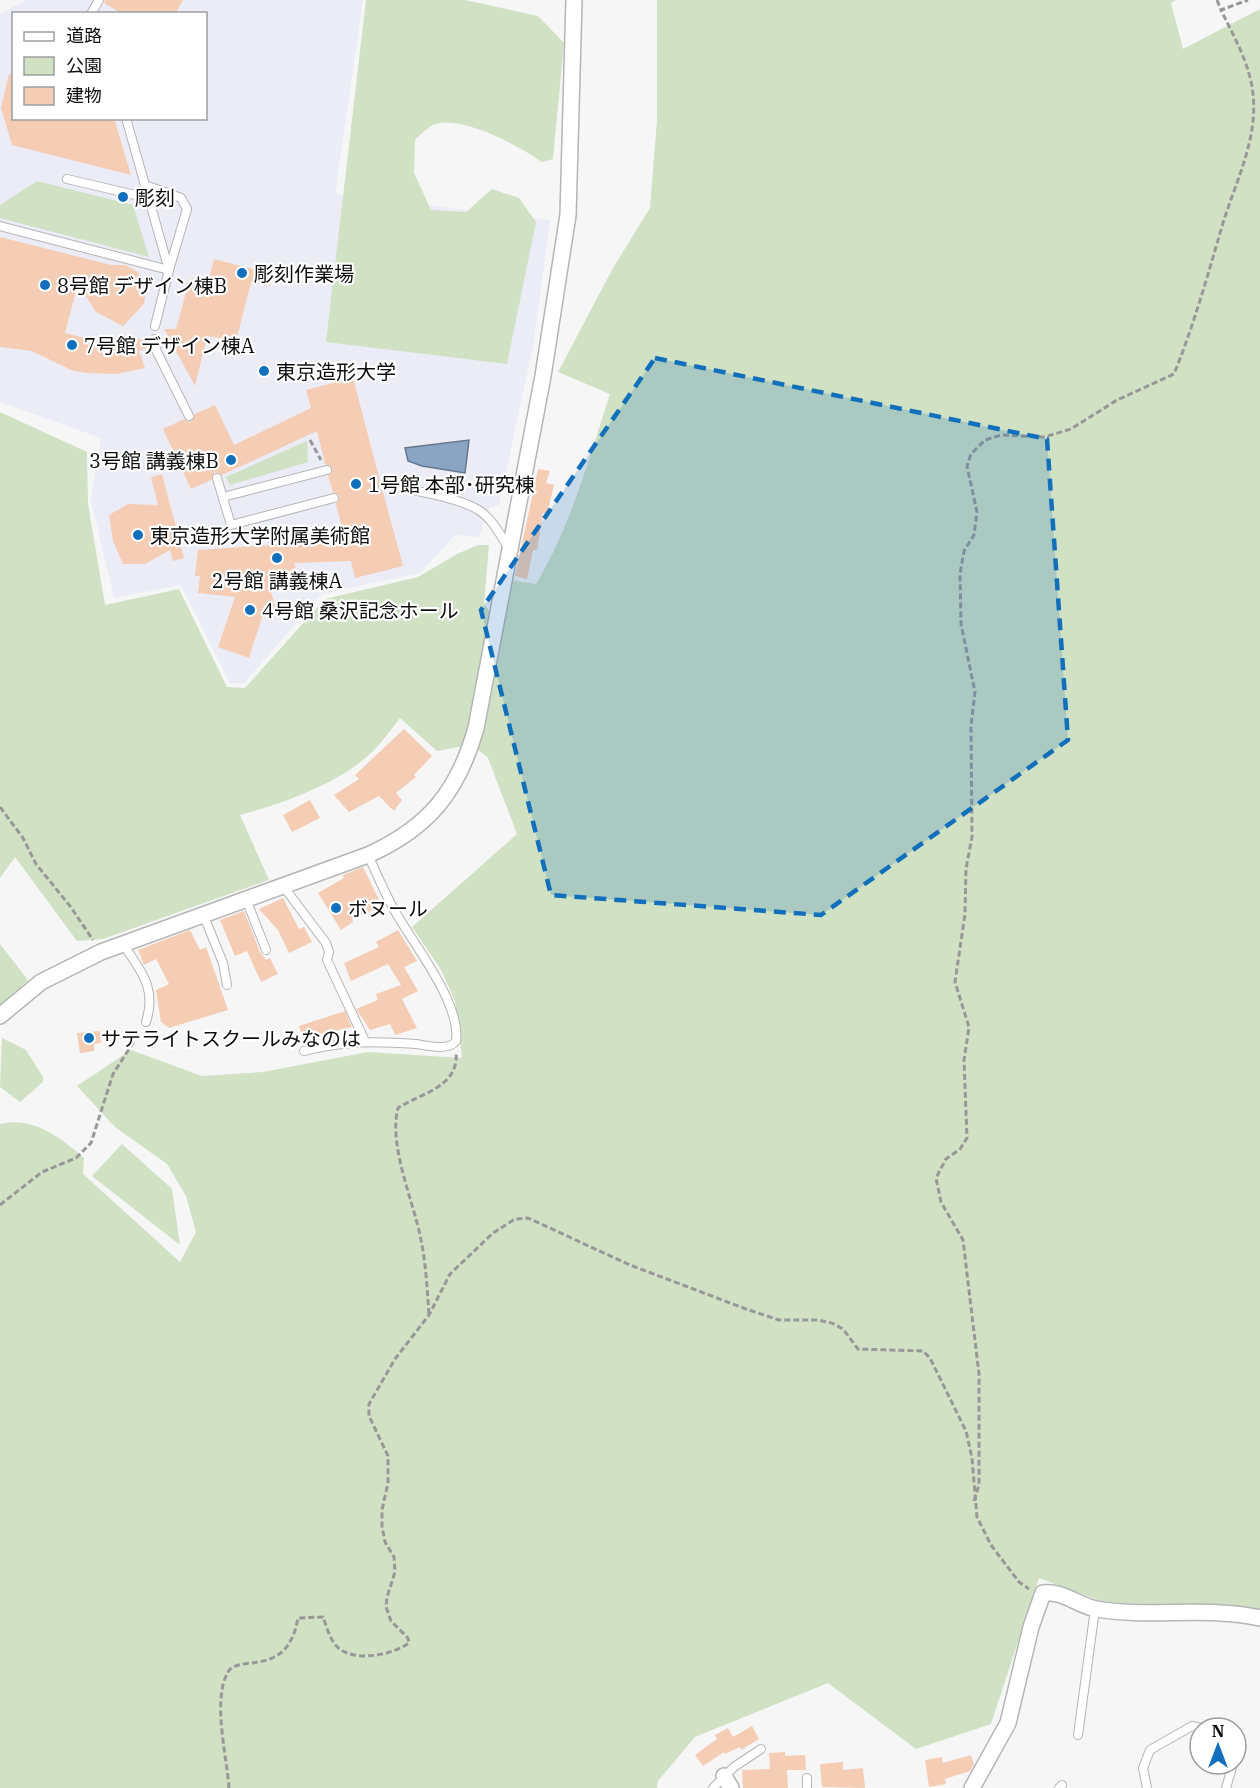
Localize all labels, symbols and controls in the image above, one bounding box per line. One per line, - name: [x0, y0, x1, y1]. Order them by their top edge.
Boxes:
- legend: [12, 12, 207, 120]
- text: 道路: [66, 24, 102, 47]
- text: 公園: [66, 54, 102, 77]
- text: 建物: [66, 84, 102, 107]
- place label: 彫刻: [135, 184, 175, 211]
- marker: 彫刻: [116, 190, 130, 204]
- place label: 彫刻作業場: [254, 260, 354, 287]
- marker: 彫刻作業場: [235, 266, 249, 280]
- place label: 8号館 デザイン棟B: [57, 272, 227, 299]
- marker: 8号館 デザイン棟B: [38, 278, 52, 292]
- place label: 7号館 デザイン棟A: [84, 332, 255, 359]
- marker: 7号館 デザイン棟A: [65, 338, 79, 352]
- place label: 東京造形大学: [276, 358, 396, 385]
- marker: 東京造形大学: [257, 364, 271, 378]
- place label: 3号館 講義棟B: [89, 447, 219, 474]
- marker: 3号館 講義棟B: [224, 453, 238, 467]
- place label: 1号館 本部･研究棟: [368, 471, 535, 498]
- marker: 1号館 本部･研究棟: [349, 477, 363, 491]
- place label: 東京造形大学附属美術館: [150, 522, 370, 549]
- marker: 東京造形大学附属美術館: [131, 528, 145, 542]
- marker: 2号館 講義棟A: [270, 551, 284, 565]
- place label: 2号館 講義棟A: [212, 567, 342, 594]
- place label: 4号館 桑沢記念ホール: [262, 597, 459, 624]
- marker: 4号館 桑沢記念ホール: [243, 603, 257, 617]
- place label: ボヌール: [348, 895, 428, 922]
- marker: ボヌール: [329, 901, 343, 915]
- place label: サテライトスクールみなのは: [101, 1025, 361, 1052]
- marker: サテライトスクールみなのは: [82, 1031, 96, 1045]
- north arrow: [1188, 1716, 1248, 1776]
- text: N: [1212, 1721, 1224, 1741]

